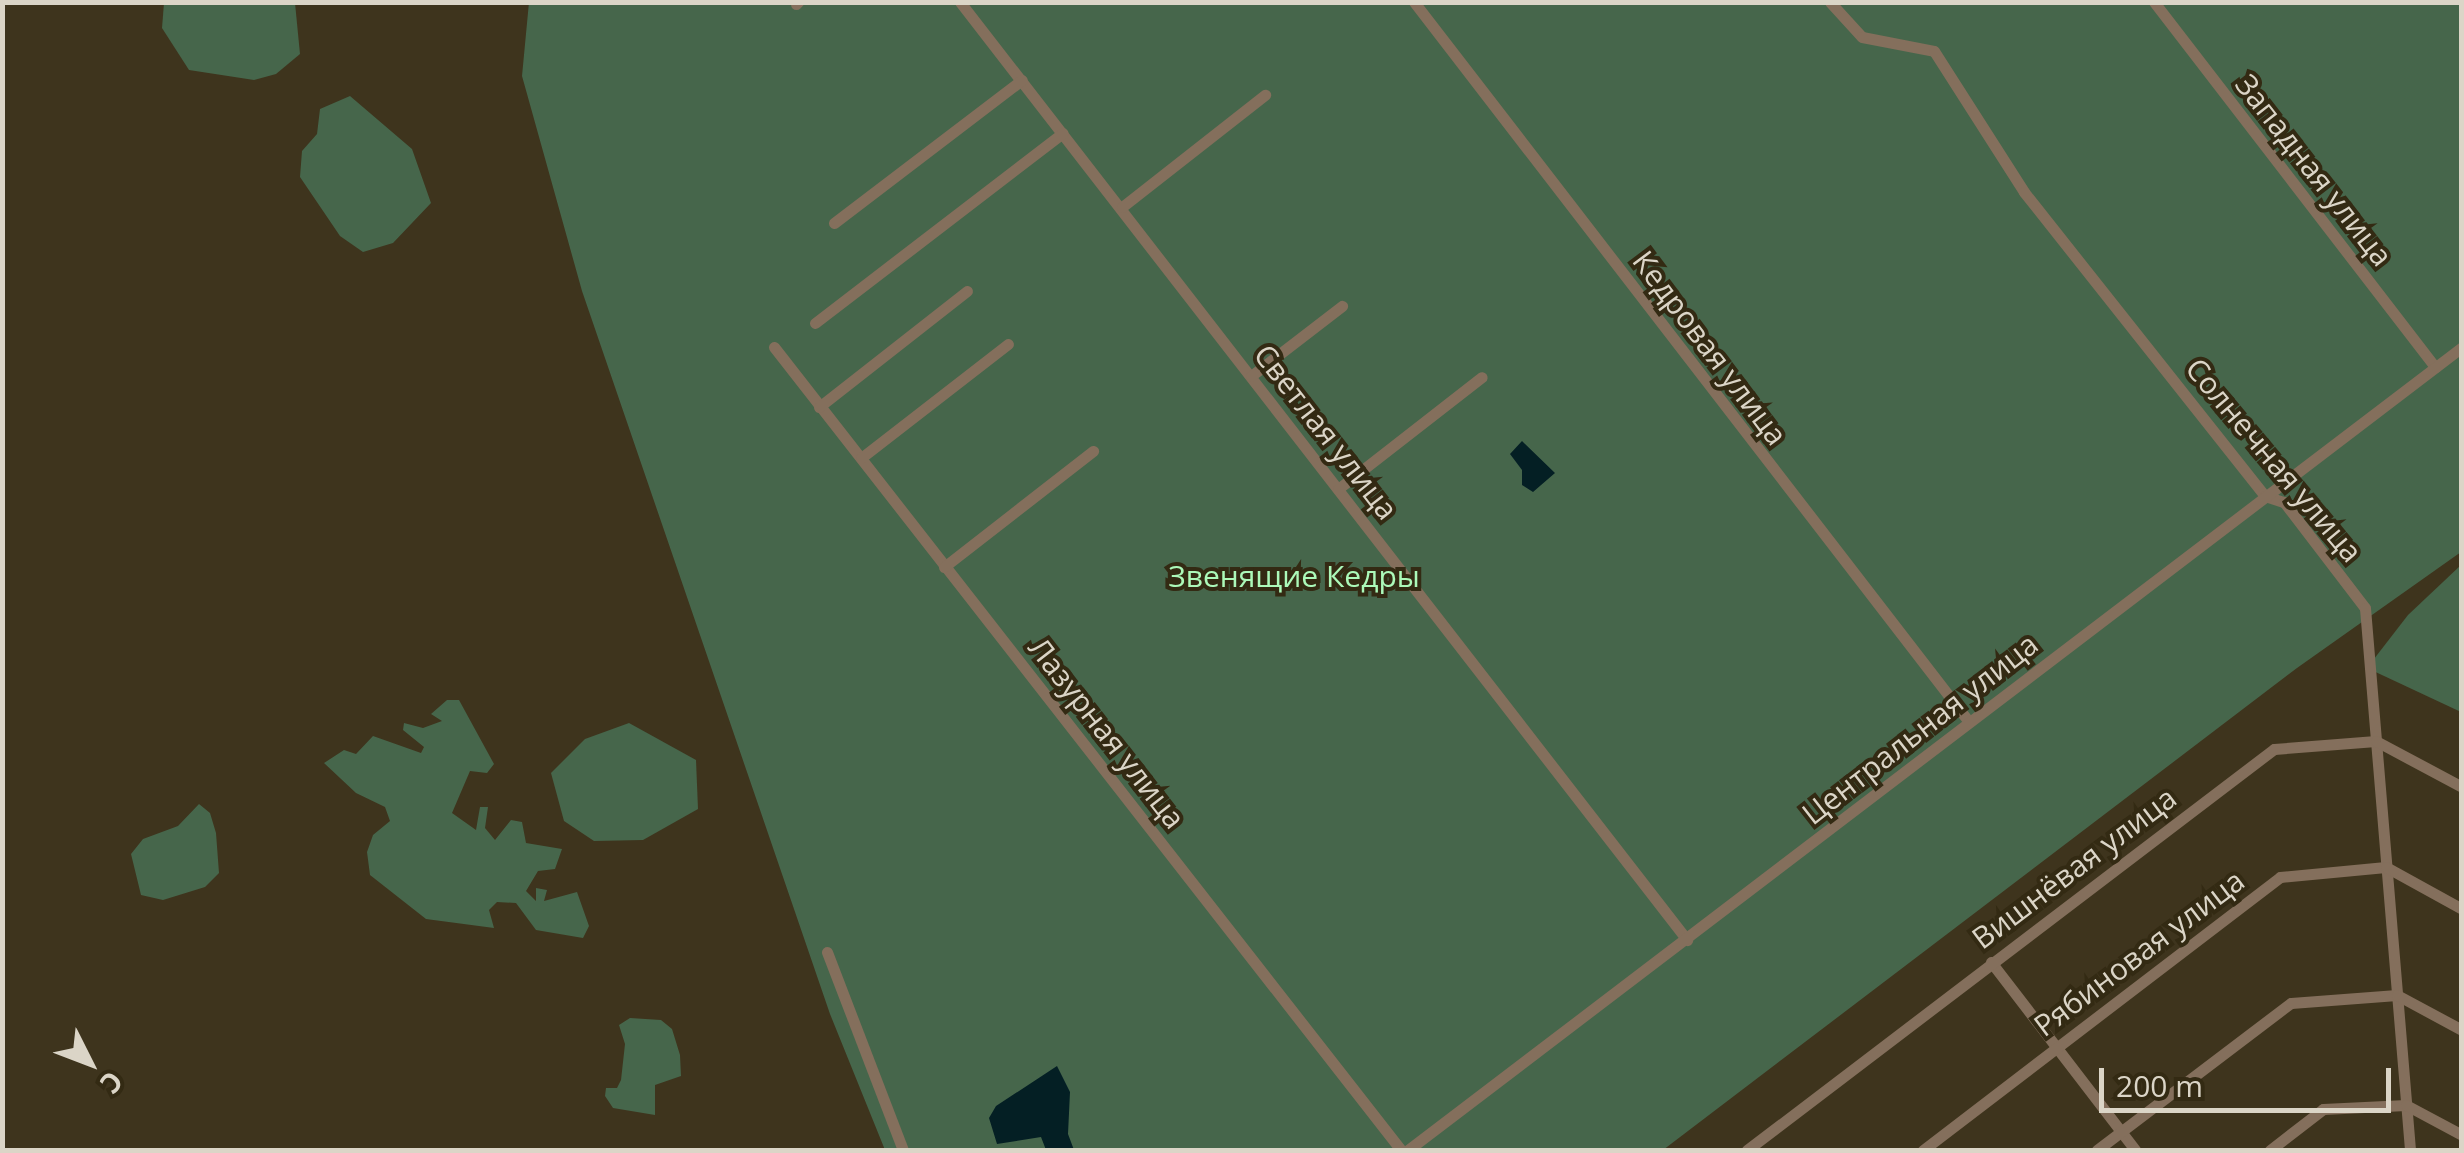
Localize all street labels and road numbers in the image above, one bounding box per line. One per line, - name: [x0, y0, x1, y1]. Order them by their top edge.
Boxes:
- street label: Западная улица: [2228, 67, 2400, 273]
- street label: Кедровая улица: [1625, 244, 1795, 452]
- street label: Светлая улица: [1247, 337, 1405, 527]
- street label: Солнечная улица: [2178, 351, 2370, 569]
- street label: Центральная улица: [1795, 626, 2045, 832]
- street label: Лазурная улица: [1021, 630, 1193, 836]
- street label: Вишнёвая улица: [1965, 780, 2183, 956]
- street label: Рябиновая улица: [2027, 862, 2251, 1044]

